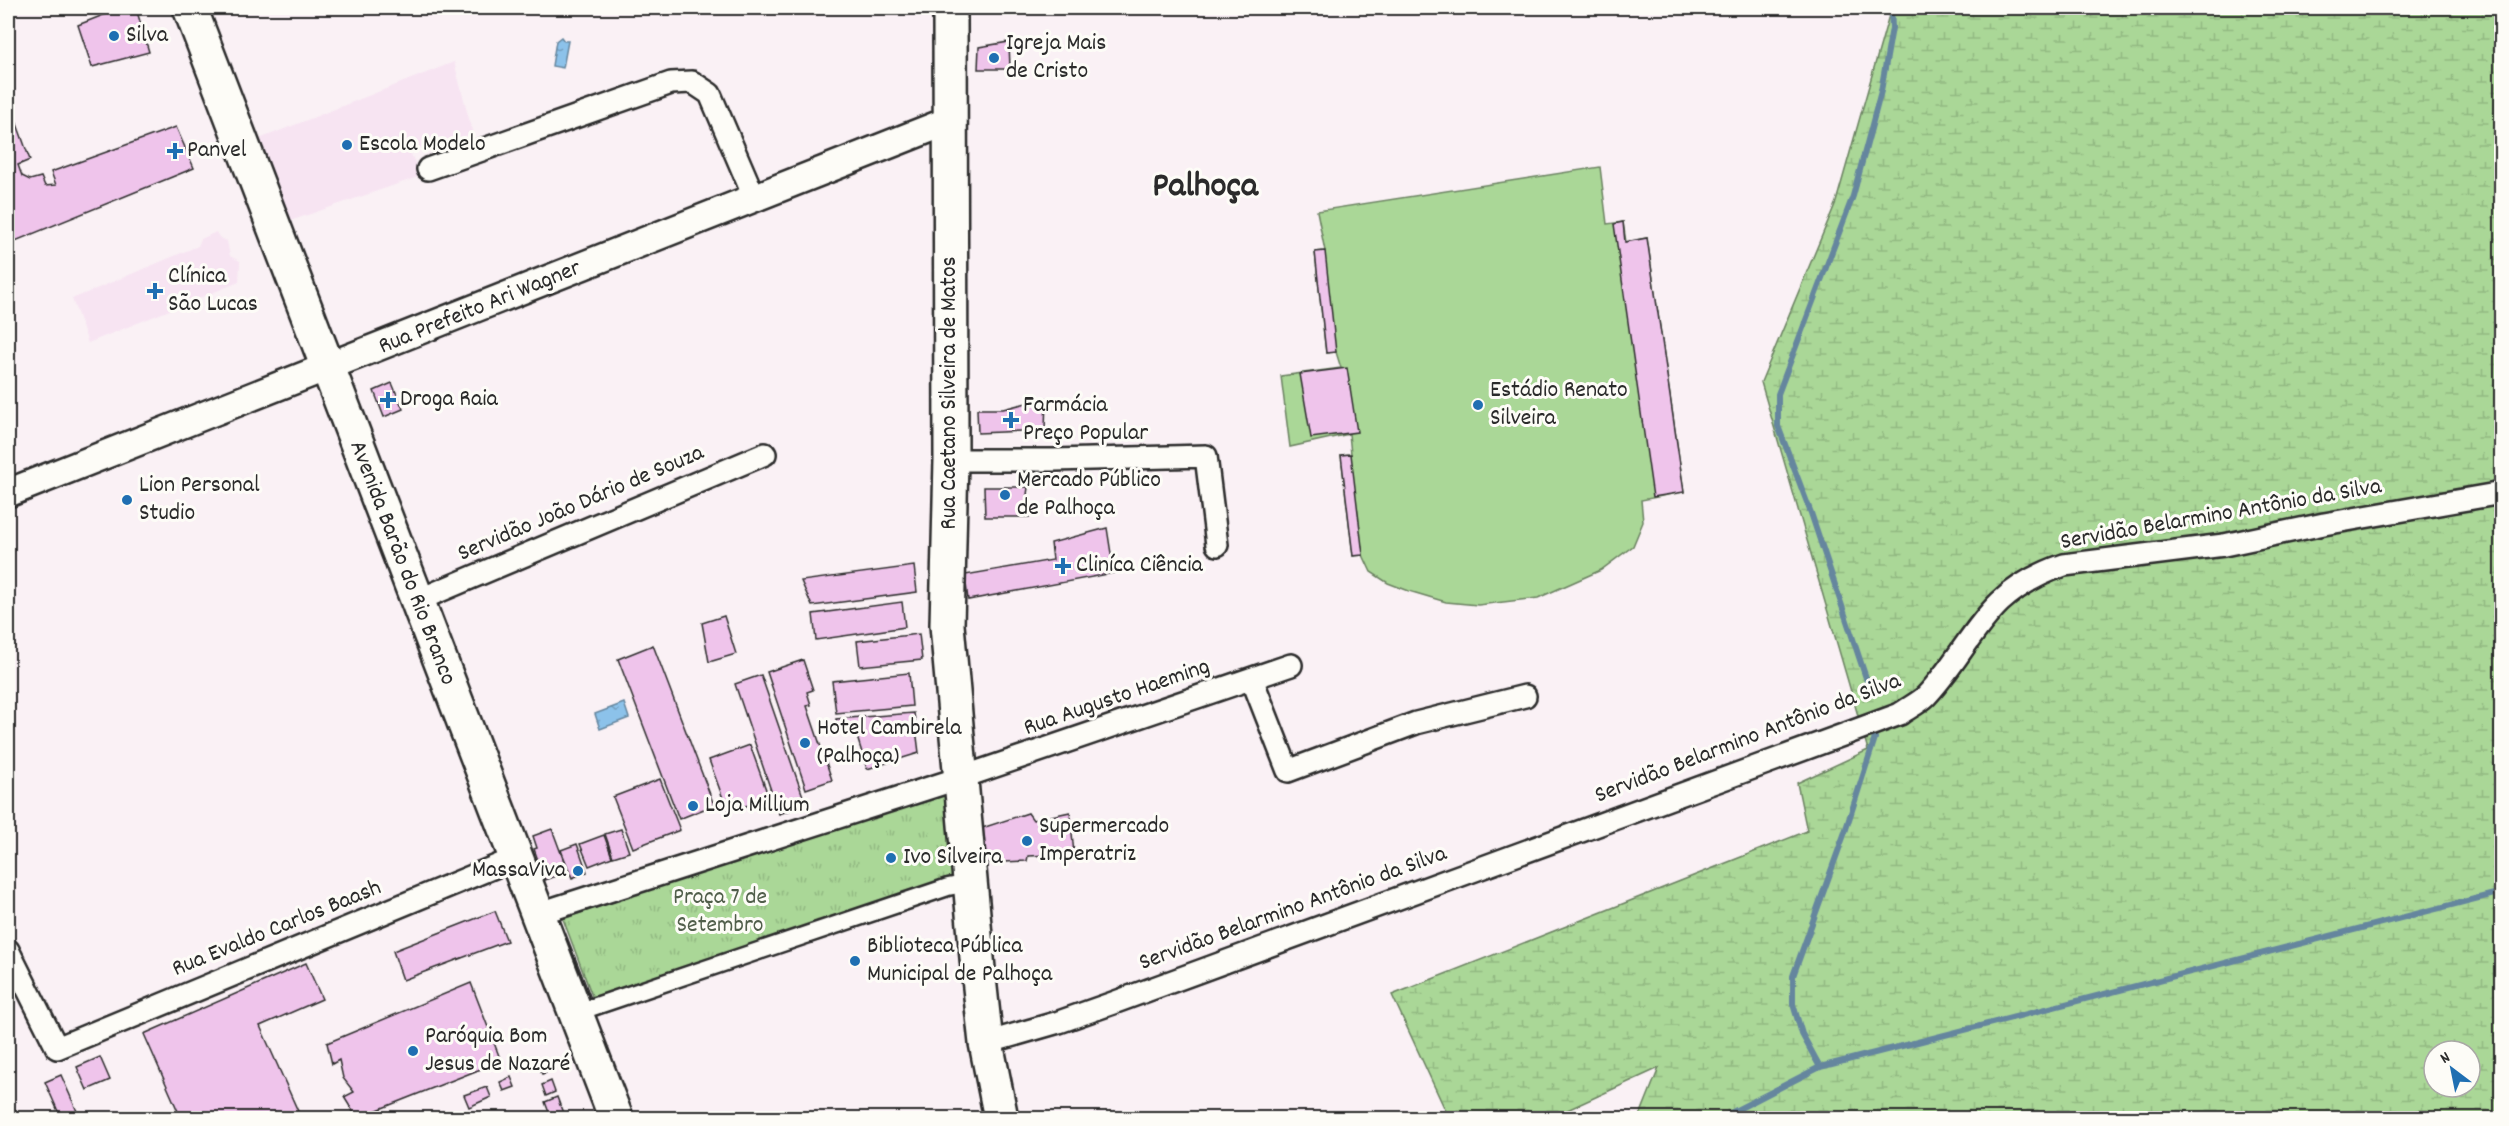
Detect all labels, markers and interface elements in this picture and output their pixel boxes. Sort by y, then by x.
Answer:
place label: Silva [126,19,169,53]
place label: Igreja Mais de Cristo [1006,27,1106,89]
marker: Silva [107,29,121,43]
marker: Igreja Mais de Cristo [987,51,1001,65]
place label: Escola Modelo [359,128,486,162]
place label: Panvel [187,134,247,168]
marker: Escola Modelo [340,138,354,152]
marker: Panvel [168,144,182,158]
district label: Palhoça [1152,162,1259,214]
street label: Rua Prefeito Ari Wagner [374,252,586,364]
street label: Rua Caetano Silveira de Matos [933,256,967,530]
place label: Clínica São Lucas [168,260,258,322]
marker: Clínica São Lucas [146,282,164,300]
place label: Estádio Renato Silveira [1490,374,1628,436]
place label: Droga Raia [400,383,499,417]
place label: Farmácia Preço Popular [1023,389,1148,451]
marker: Droga Raia [381,393,395,407]
marker: Estádio Renato Silveira [1471,398,1485,412]
marker: Farmácia Preço Popular [1004,413,1018,427]
street label: Avenida Barão do Rio Branco [340,436,464,690]
street label: Servidão João Dário de Souza [453,436,710,571]
place label: Mercado Público de Palhoça [1017,464,1161,526]
place label: Lion Personal Studio [139,469,260,531]
street label: Servidão Belarmino Antônio da Silva [2058,470,2385,560]
marker: Mercado Público de Palhoça [998,488,1012,502]
marker: Lion Personal Studio [120,493,134,507]
place label: Cliníca Ciência [1076,549,1204,583]
marker: Cliníca Ciência [1054,557,1072,575]
street label: Rua Augusto Haeming [1019,650,1215,746]
street label: Servidão Belarmino Antônio da Silva [1590,665,1907,813]
place label: Hotel Cambirela (Palhoça) [817,712,962,774]
marker: Hotel Cambirela (Palhoça) [798,736,812,750]
place label: Loja Millium [705,789,810,823]
marker: Loja Millium [686,799,700,813]
place label: Supermercado Imperatriz [1039,810,1169,872]
marker: Supermercado Imperatriz [1020,834,1034,848]
street label: Servidão Belarmino Antônio da Silva [1134,837,1452,981]
place label: Ivo Silveira [903,841,1003,875]
marker: Ivo Silveira [884,851,898,865]
place label: MassaViva [472,854,567,888]
marker: MassaViva [571,864,585,878]
street label: Rua Evaldo Carlos Baash [167,871,387,987]
park label: Praça 7 de Setembro [673,881,767,943]
place label: Biblioteca Pública Municipal de Palhoça [867,930,1053,992]
marker: Biblioteca Pública Municipal de Palhoça [848,954,862,968]
place label: Paróquia Bom Jesus de Nazaré [425,1020,570,1082]
north arrow [2422,1039,2482,1099]
marker: Paróquia Bom Jesus de Nazaré [406,1044,420,1058]
text: N [2436,1047,2455,1070]

